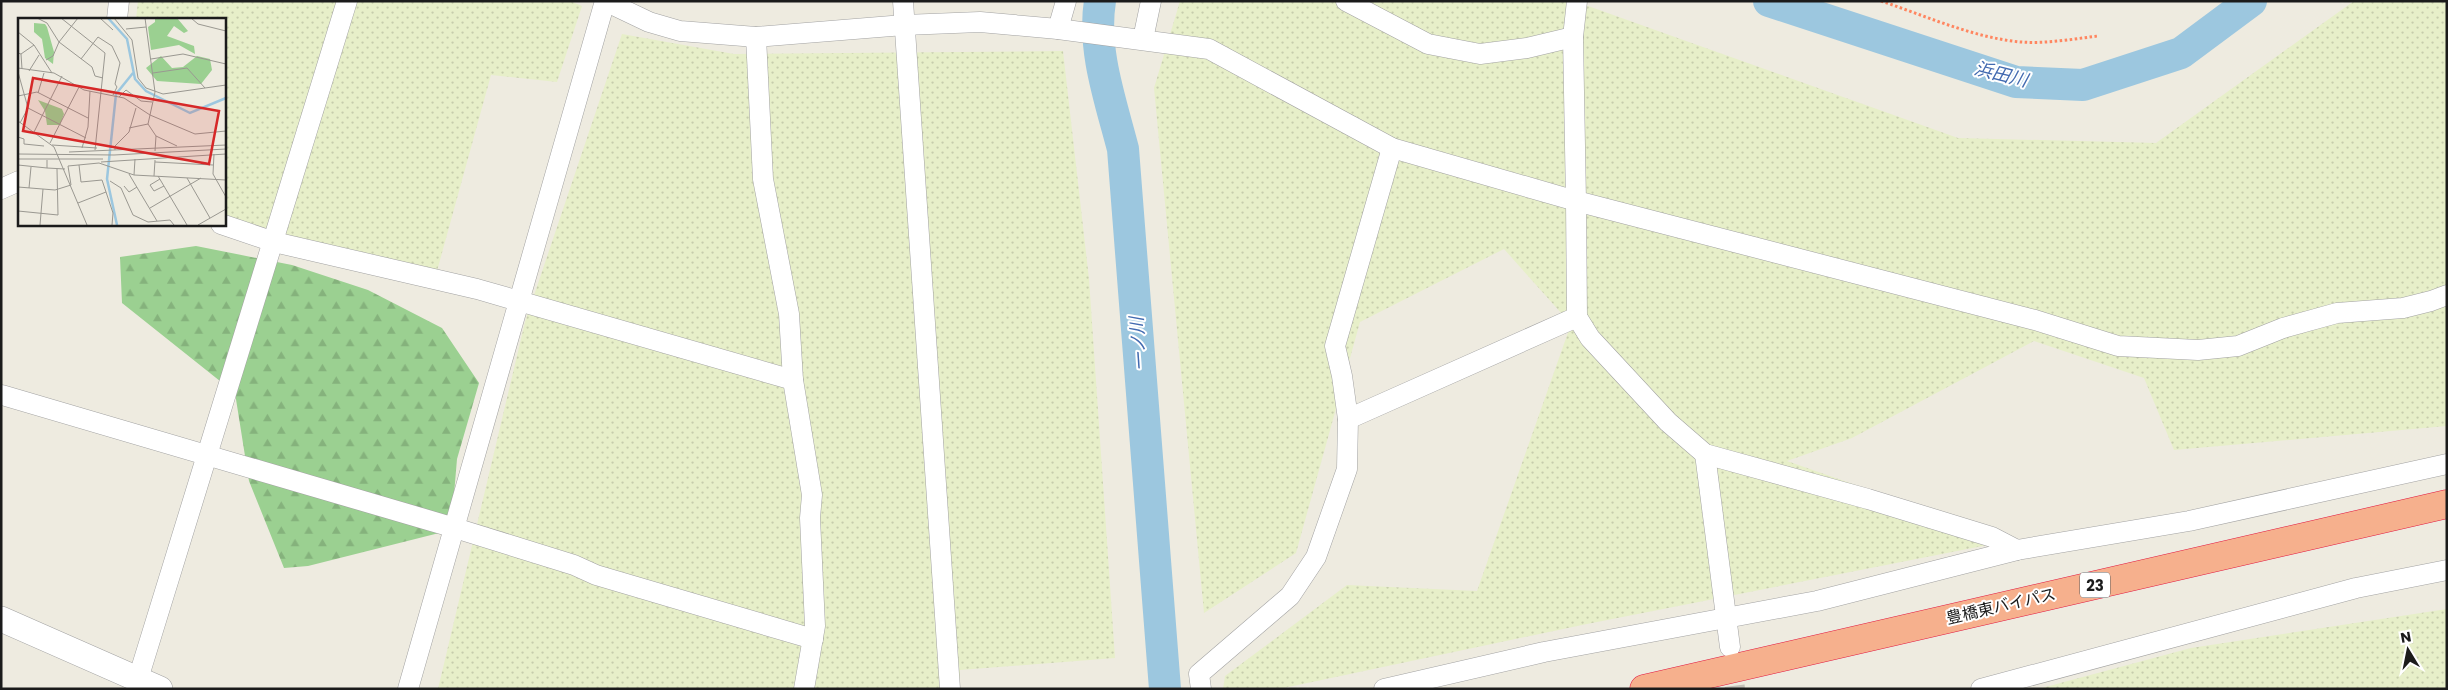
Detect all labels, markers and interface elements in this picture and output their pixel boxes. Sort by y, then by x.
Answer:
inset map [18,18,225,225]
water label: 浜田川 [1972,55,2032,93]
water label: 一ノ川 [1124,314,1152,372]
road number: 23 [2080,572,2110,598]
street label: 豊橋東バイパス [1944,582,2058,630]
north arrow [2383,625,2433,675]
text: N [2399,626,2413,648]

